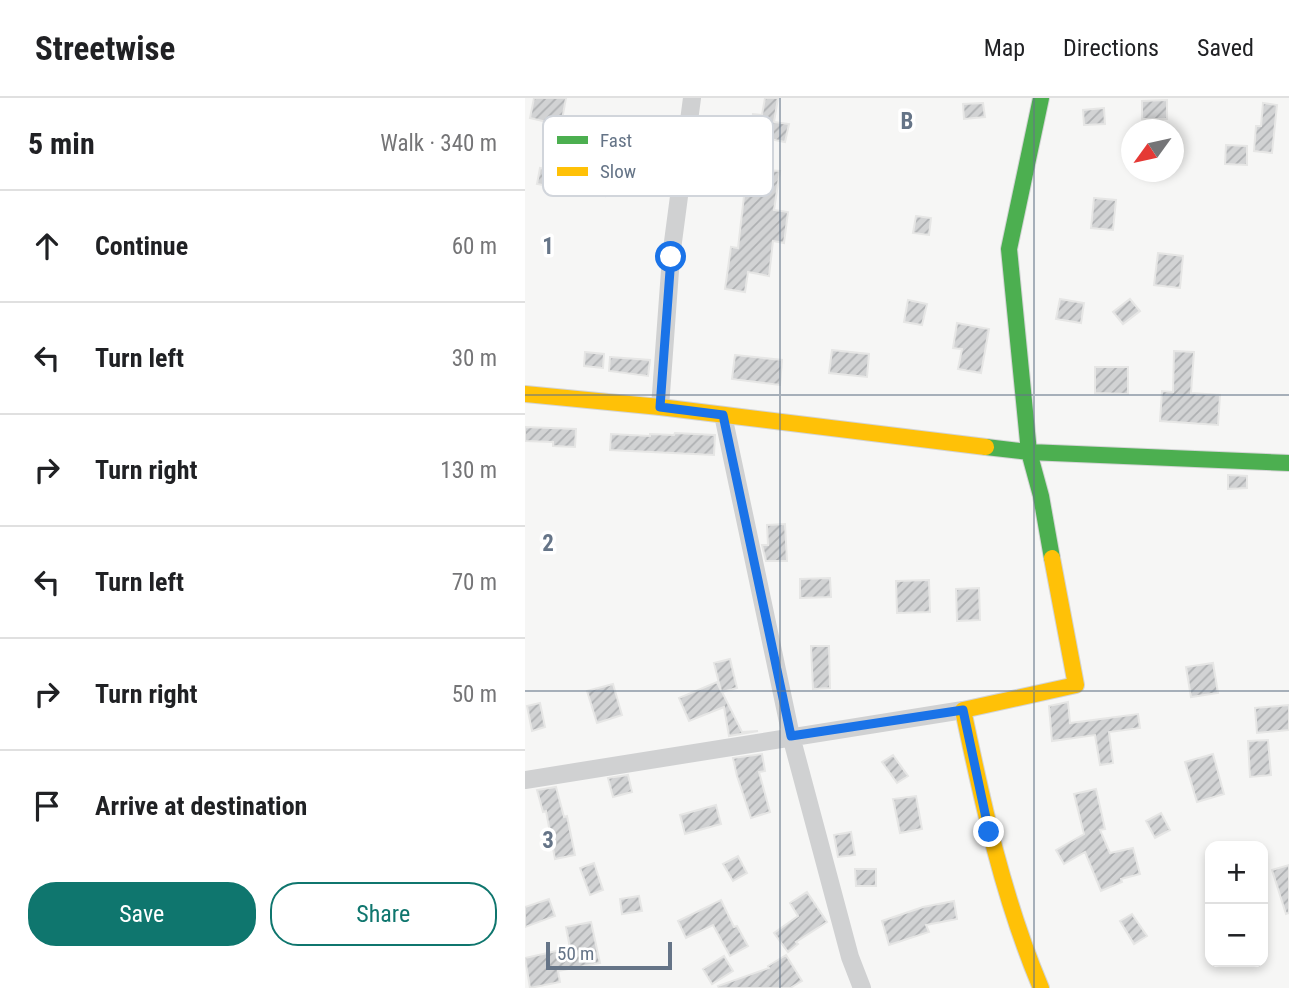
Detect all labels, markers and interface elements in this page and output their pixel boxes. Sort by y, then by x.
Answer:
text: Streetwise [35,29,175,68]
text: Map [984,34,1025,62]
text: Directions [1063,34,1159,62]
text: Saved [1197,34,1254,62]
text: B [901,108,913,135]
legend [543,116,773,196]
north arrow [1121,119,1184,182]
text: 5 min [28,126,95,161]
text: Fast [600,129,632,152]
text: Walk · 340 m [380,130,497,157]
text: Slow [600,160,636,183]
icon: ahead [28,227,66,265]
text: Continue [95,231,188,261]
text: 60 m [452,233,497,260]
text: 1 [542,233,554,260]
route start [655,241,686,272]
icon: left [28,339,66,377]
text: Turn left [95,343,184,373]
text: 30 m [452,345,497,372]
icon: right [28,451,66,489]
text: Turn right [95,455,197,485]
text: 130 m [440,457,497,484]
text: 2 [542,530,554,557]
icon: left [28,563,66,601]
text: Turn left [95,567,184,597]
text: 70 m [452,569,497,596]
icon: right [28,675,66,713]
text: Turn right [95,679,197,709]
text: 50 m [452,681,497,708]
icon: arrive [28,787,66,825]
text: Arrive at destination [95,791,307,821]
route end [973,816,1004,847]
text: 3 [542,827,554,854]
map controls [1205,841,1268,967]
button: + [1205,841,1268,904]
button: Save [28,882,256,946]
button: Share [270,882,497,946]
button: − [1205,904,1268,967]
scale bar [546,939,672,971]
text: 50 m [557,942,594,965]

